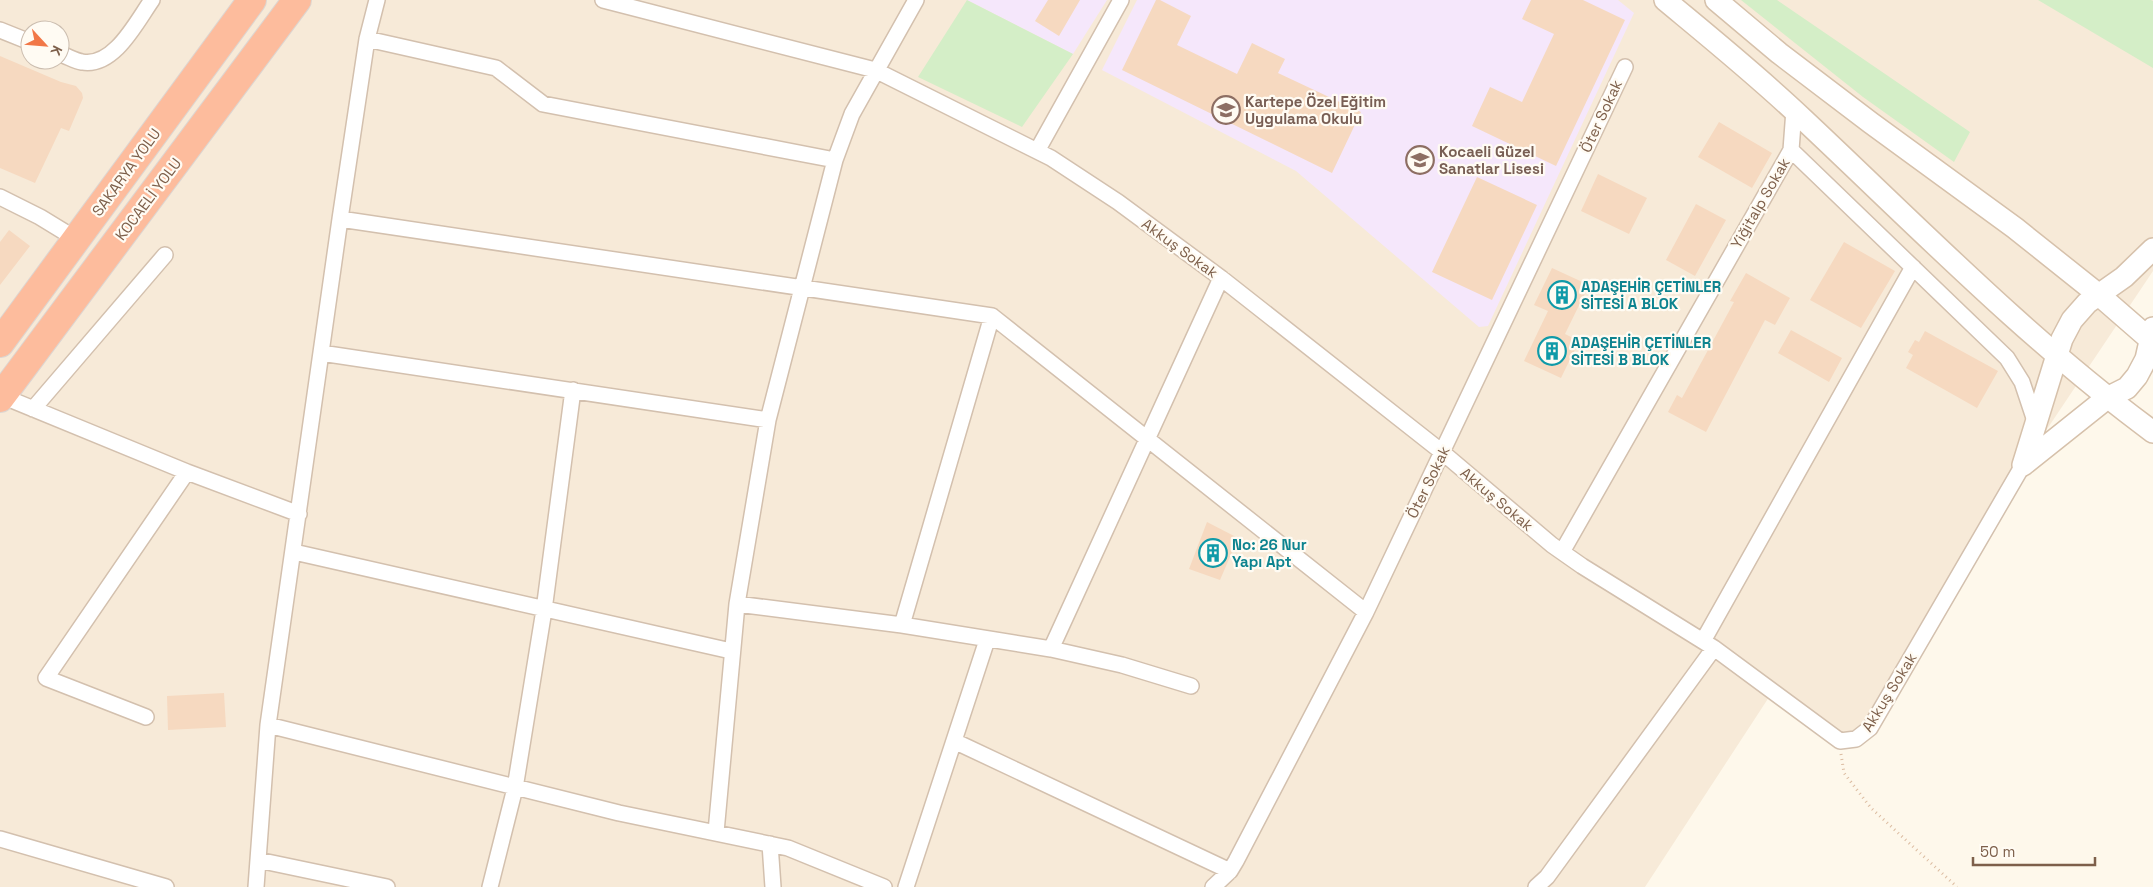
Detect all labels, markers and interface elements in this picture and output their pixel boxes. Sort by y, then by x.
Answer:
north arrow [20,20,70,70]
text: K [47,43,67,59]
street label: Öter Sokak [1576,77,1626,155]
place label: Kartepe Özel Eğitim Uygulama Okulu [1245,92,1386,128]
school or university icon: Kartepe Özel Eğitim Uygulama Okulu [1211,95,1241,125]
street label: SAKARYA YOLU [88,124,164,220]
place label: Kocaeli Güzel Sanatlar Lisesi [1439,142,1544,178]
school or university icon: Kocaeli Güzel Sanatlar Lisesi [1405,145,1435,175]
street label: KOCAELİ YOLU [111,154,185,244]
street label: Yiğitalp Sokak [1726,154,1794,252]
street label: Akkuş Sokak [1138,214,1222,282]
place label: ADAŞEHİR ÇETİNLER SİTESİ A BLOK [1581,277,1721,313]
building icon: ADAŞEHİR ÇETİNLER SİTESİ A BLOK [1547,280,1577,310]
place label: ADAŞEHİR ÇETİNLER SİTESİ B BLOK [1571,333,1711,369]
building icon: ADAŞEHİR ÇETİNLER SİTESİ B BLOK [1537,336,1567,366]
street label: Öter Sokak [1402,443,1454,521]
street label: Akkuş Sokak [1457,463,1537,535]
place label: No: 26 Nur Yapı Apt [1232,535,1307,571]
building icon: No: 26 Nur Yapı Apt [1198,538,1228,568]
street label: Akkuş Sokak [1857,649,1921,735]
scale bar [1973,834,2096,866]
text: 50 m [1980,842,2015,861]

